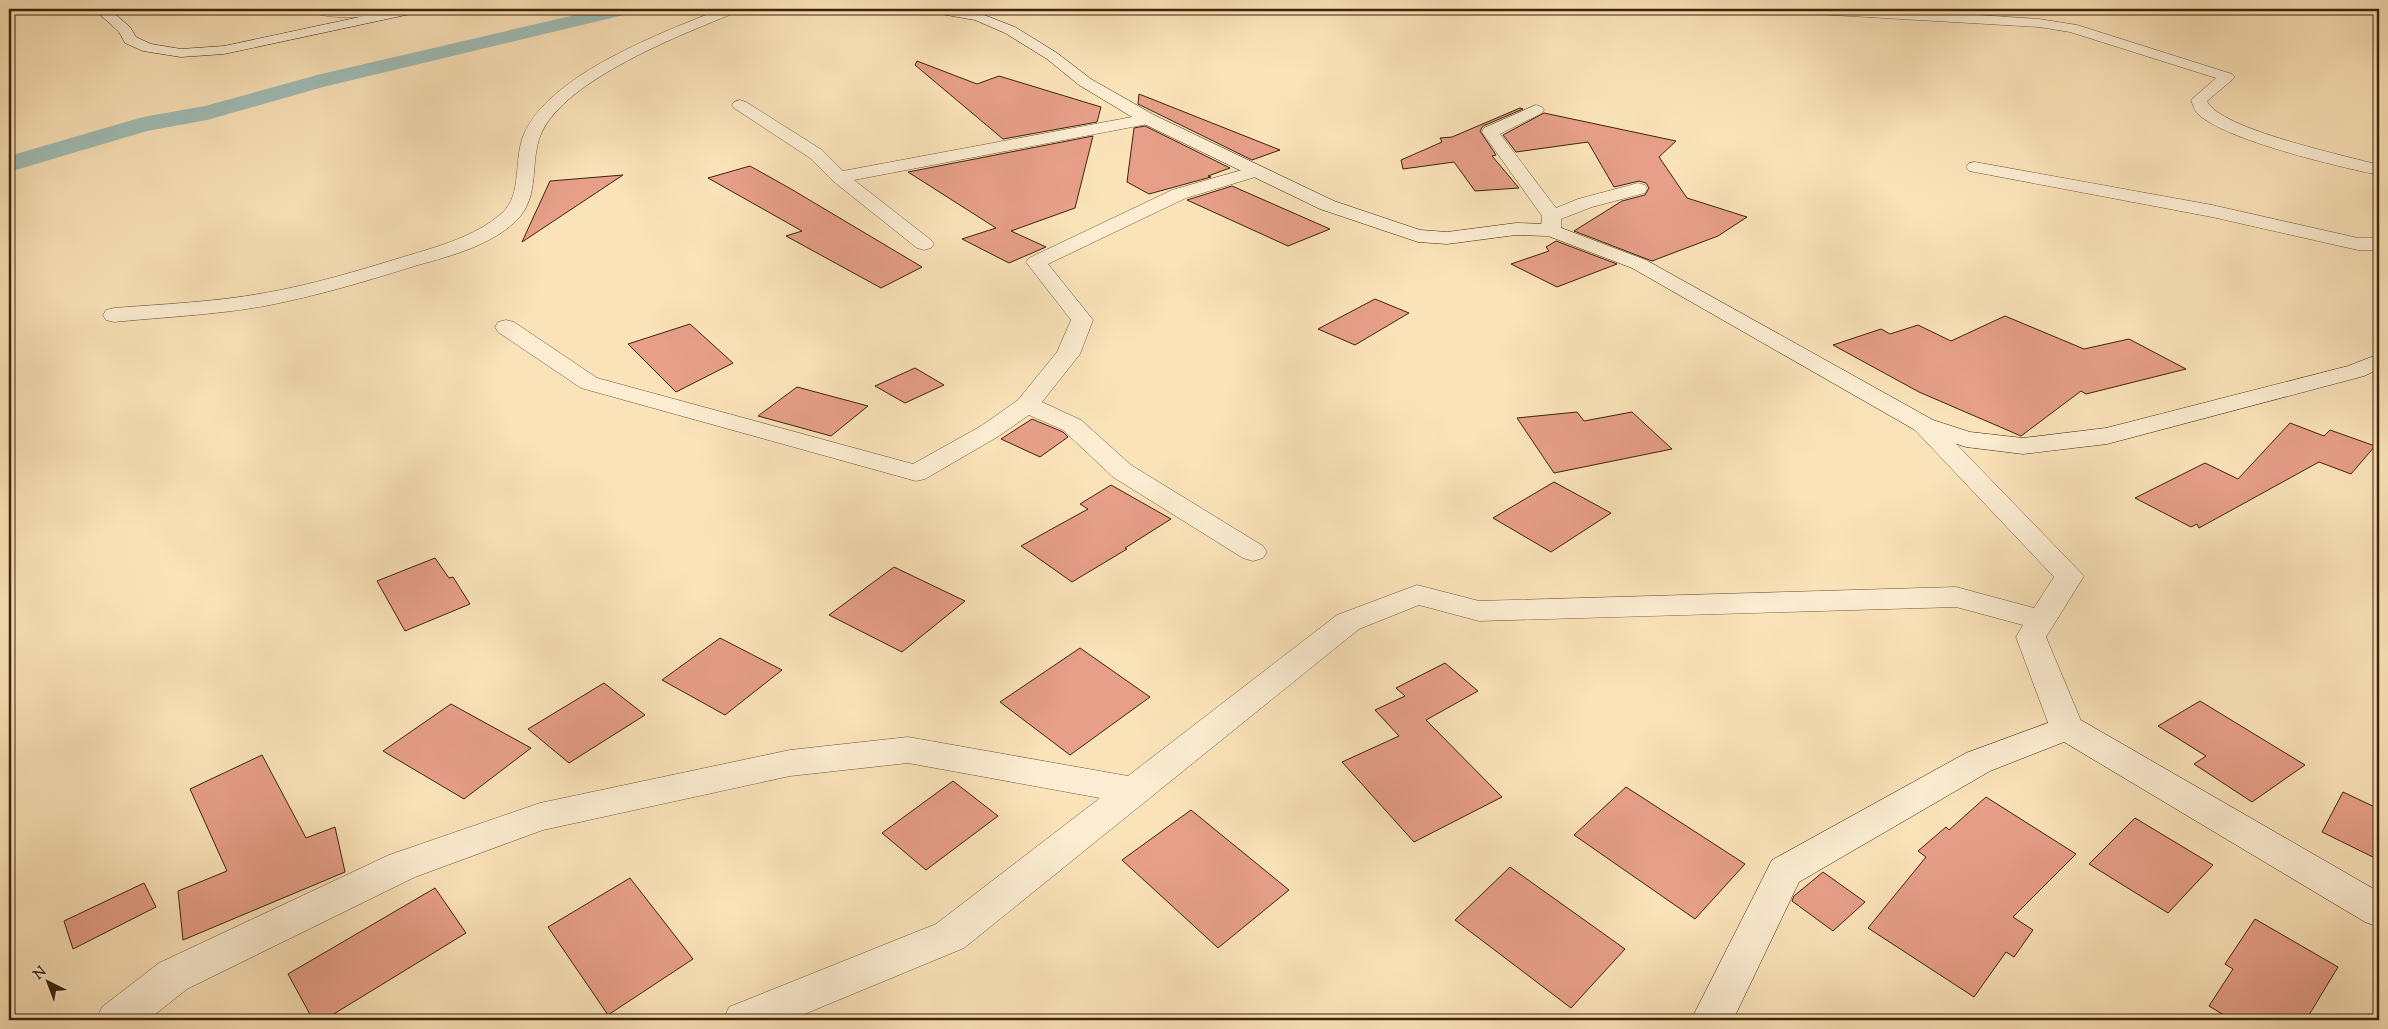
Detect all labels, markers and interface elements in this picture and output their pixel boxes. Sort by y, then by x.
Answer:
north arrow [22,956,72,1006]
text: N [30,963,51,985]

